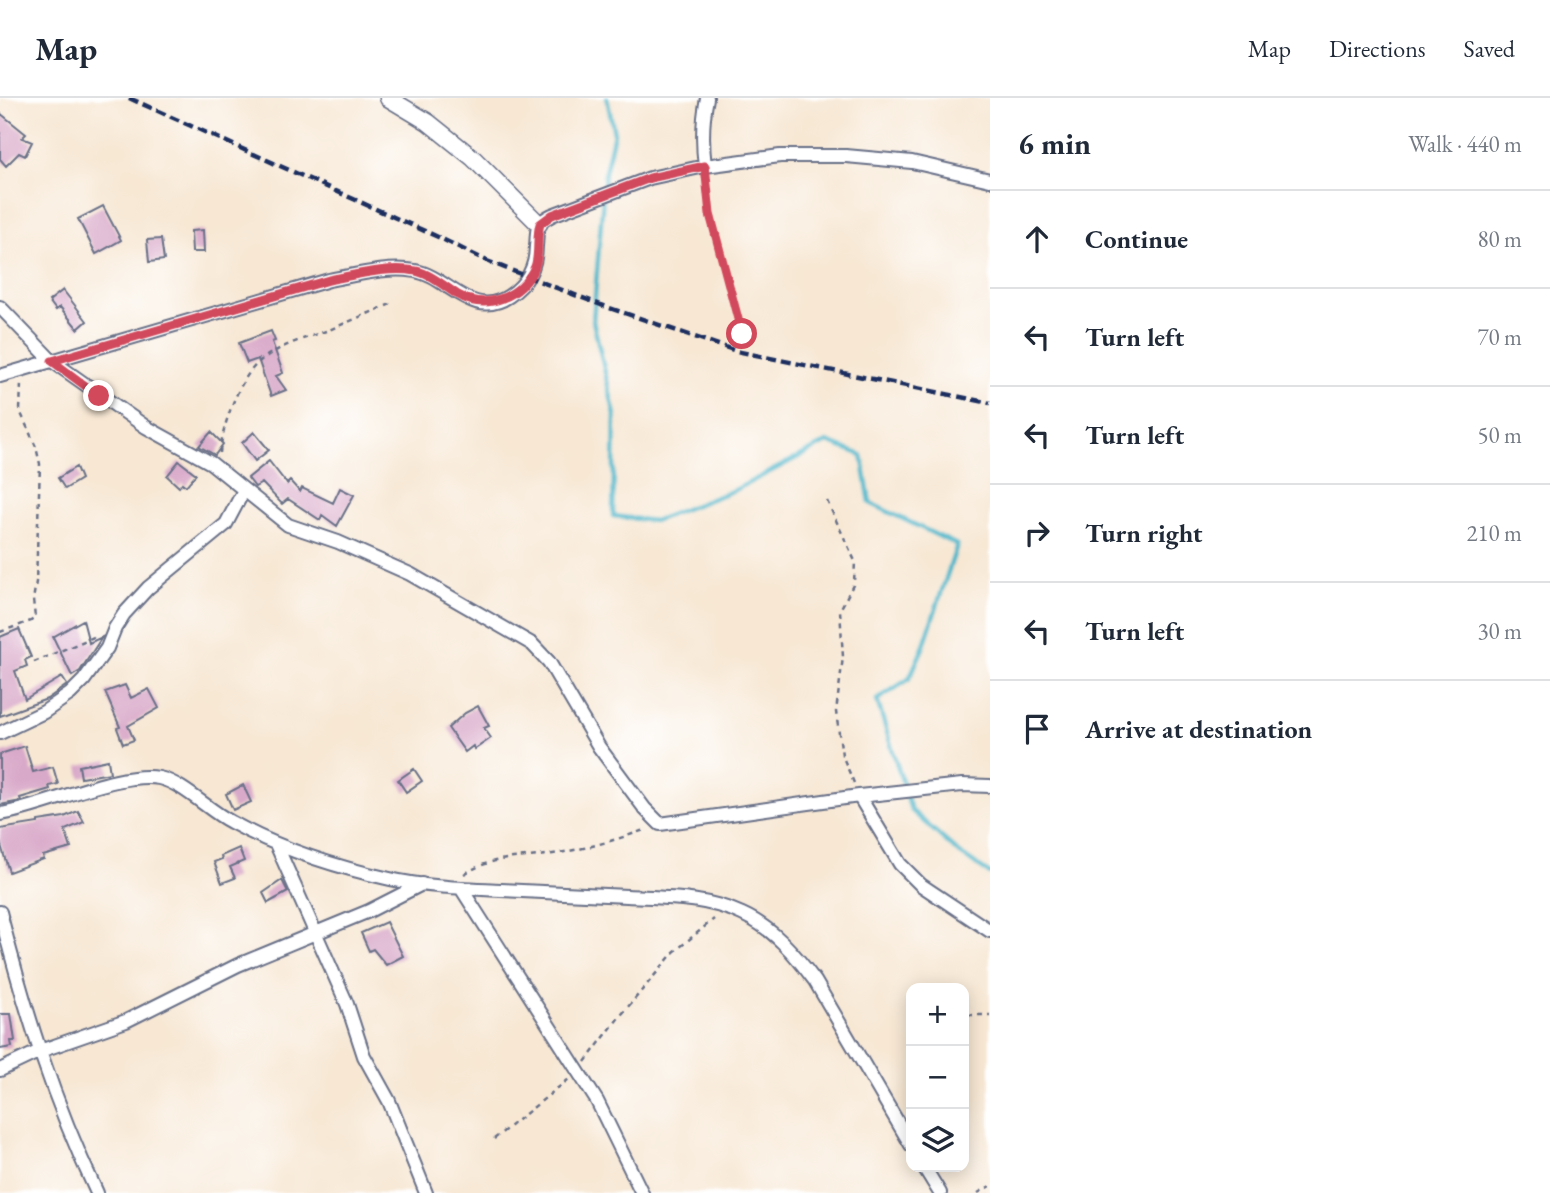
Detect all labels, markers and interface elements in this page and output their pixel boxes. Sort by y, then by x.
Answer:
text: Map [35,27,97,70]
text: Map [1248,33,1291,64]
text: Directions [1329,33,1426,64]
text: Saved [1464,33,1515,64]
text: 6 min [1018,124,1091,163]
text: Walk · 440 m [1408,129,1522,159]
icon: ahead [1018,220,1056,258]
text: Continue [1085,222,1188,256]
text: 80 m [1477,224,1522,254]
route start [726,318,757,349]
icon: left [1018,318,1056,356]
text: Turn left [1085,320,1184,354]
text: 70 m [1477,322,1522,352]
route end [83,380,114,411]
icon: left [1018,416,1056,454]
text: Turn left [1085,418,1184,452]
text: 50 m [1477,420,1522,450]
icon: right [1018,514,1056,552]
text: Turn right [1085,516,1203,550]
text: 210 m [1466,518,1522,548]
icon: left [1018,612,1056,650]
text: Turn left [1085,614,1184,648]
text: 30 m [1477,616,1522,646]
icon: arrive [1018,710,1056,748]
text: Arrive at destination [1085,712,1312,746]
map controls [906,983,969,1172]
button: + [906,983,969,1046]
button: − [906,1046,969,1109]
button: layers [906,1109,969,1172]

